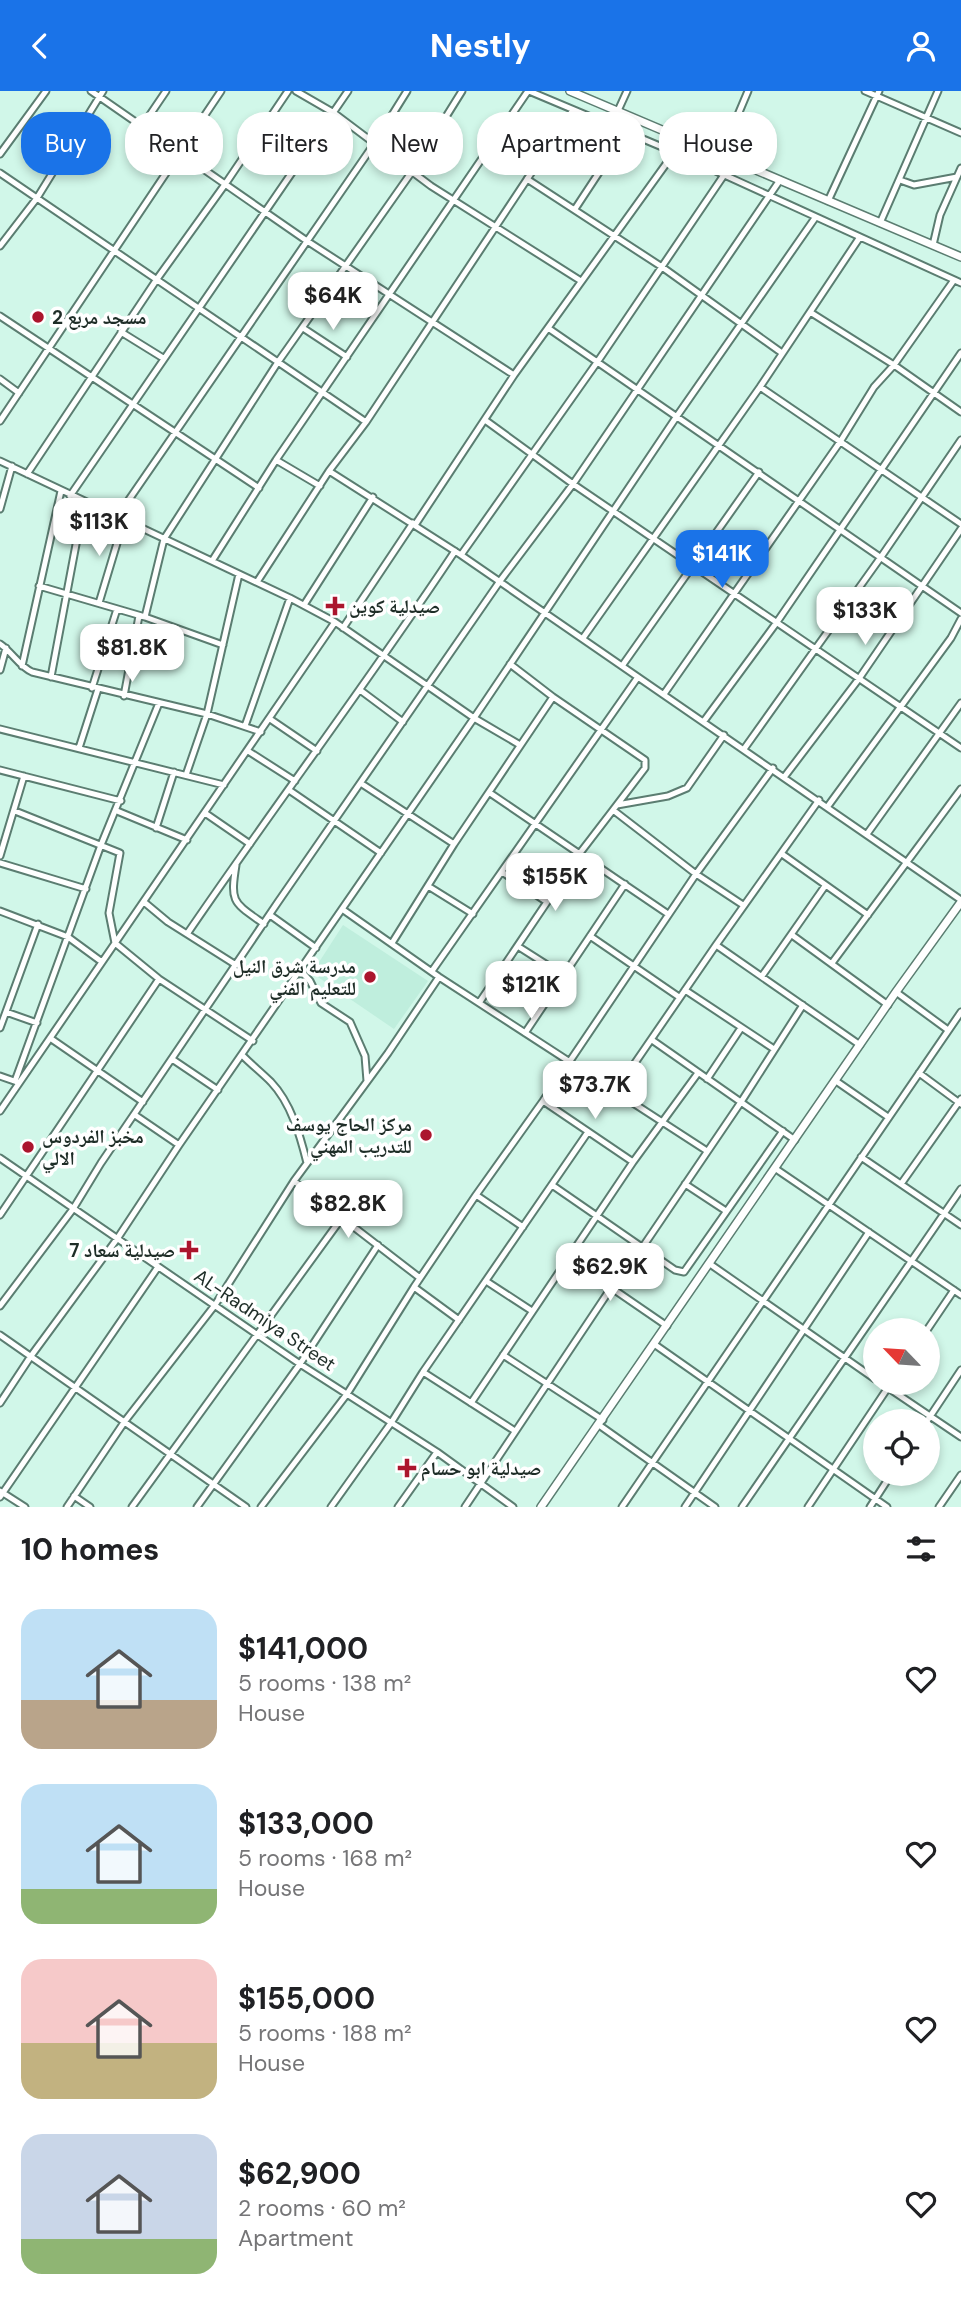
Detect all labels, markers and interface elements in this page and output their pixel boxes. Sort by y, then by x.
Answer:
text: Nestly [430,25,531,67]
icon: back [21,27,59,65]
icon: person [902,27,940,65]
chip: Buy [21,112,111,175]
chip: Rent [125,112,223,175]
chip: Filters [237,112,353,175]
chip: New [367,112,463,175]
chip: Apartment [477,112,645,175]
chip: House [659,112,777,175]
pin: $64K [292,273,374,332]
text: $64K [304,280,362,310]
place label: مسجد مربع 2 [52,305,147,330]
marker: مسجد مربع 2 [30,309,46,325]
pin: $113K [50,498,148,558]
text: $113K [69,506,129,536]
pin: $141K [673,531,771,590]
text: $141K [692,538,752,568]
pin: $133K [816,587,914,647]
place label: صيدلية كوين [349,594,440,619]
text: $133K [832,595,898,625]
marker: صيدلية كوين [327,598,343,614]
pin: $81.8K [75,625,189,684]
text: $81.8K [96,632,168,662]
pin: $155K [506,853,604,913]
text: $155K [522,861,588,891]
place label: مدرسة شرق النيل للتعليم الفني [233,954,356,1003]
pin: $121K [482,961,580,1021]
marker: مدرسة شرق النيل للتعليم الفني [362,969,378,985]
text: $121K [502,969,560,999]
pin: $73.7K [538,1061,652,1121]
text: $73.7K [559,1069,631,1099]
place label: مركز الحاج يوسف للتدريب المهني [286,1112,412,1161]
place label: مخبز الفردوس الالي [42,1124,144,1173]
marker: مركز الحاج يوسف للتدريب المهني [418,1127,434,1143]
marker: مخبز الفردوس الالي [20,1139,36,1155]
pin: $82.8K [291,1181,405,1240]
text: $82.8K [310,1188,386,1218]
place label: صيدلية سعاد 7 [69,1238,175,1263]
marker: صيدلية سعاد 7 [181,1242,197,1258]
pin: $62.9K [553,1243,667,1303]
text: $62.9K [572,1251,648,1281]
street label: AL-Radmiya Street [189,1263,341,1377]
north arrow [863,1318,940,1395]
map controls [863,1318,940,1486]
button: locate [863,1409,940,1486]
place label: صيدلية ابو حسام [421,1456,541,1482]
marker: صيدلية ابو حسام [399,1460,415,1476]
text: 10 homes [21,1530,159,1569]
icon: filters [902,1530,940,1568]
text: $141,000 [238,1629,368,1668]
icon: home [77,1637,161,1721]
icon: heart [902,1660,940,1698]
text: 5 rooms · 138 m² [238,1668,411,1698]
text: House [238,1698,305,1728]
text: $133,000 [238,1804,374,1843]
icon: home [77,1812,161,1896]
icon: heart [902,1835,940,1873]
text: 5 rooms · 168 m² [238,1843,412,1873]
text: House [238,1873,305,1903]
text: $155,000 [238,1979,375,2018]
icon: home [77,1987,161,2071]
icon: heart [902,2010,940,2048]
text: 5 rooms · 188 m² [238,2018,412,2048]
text: House [238,2048,305,2078]
text: $62,900 [238,2154,361,2193]
icon: home [77,2162,161,2246]
icon: heart [902,2185,940,2223]
text: 2 rooms · 60 m² [238,2193,406,2223]
text: Apartment [238,2223,353,2253]

